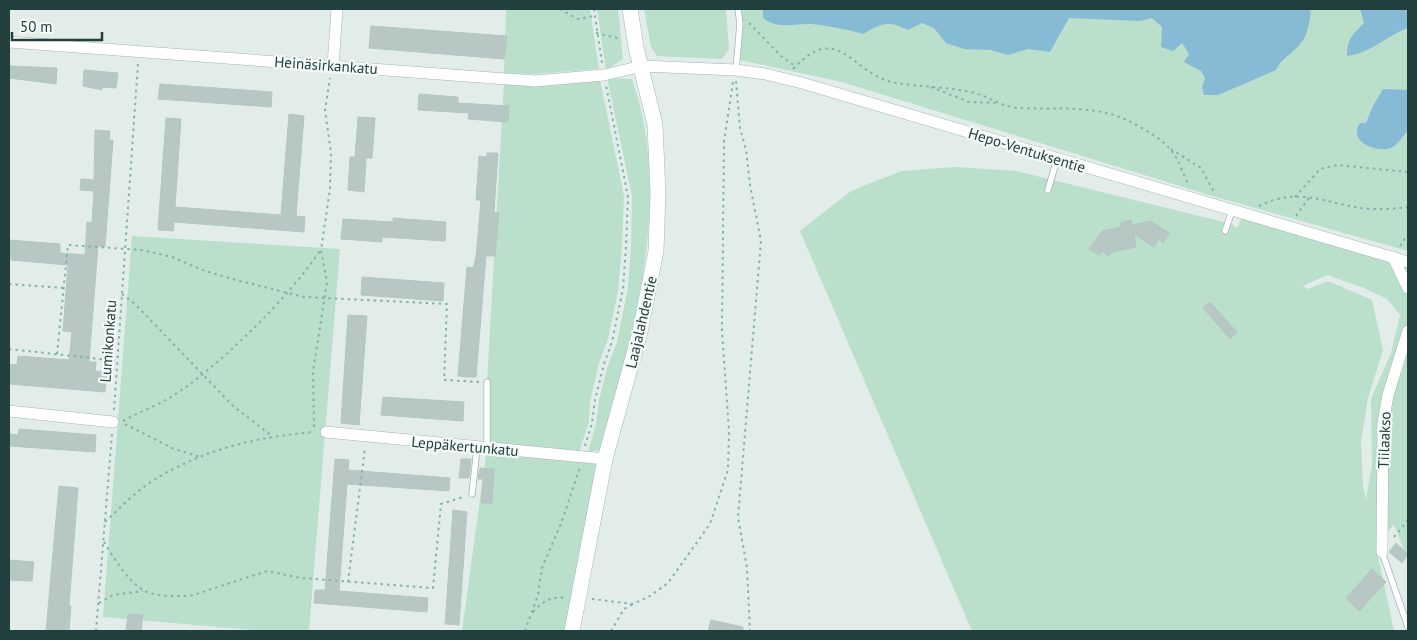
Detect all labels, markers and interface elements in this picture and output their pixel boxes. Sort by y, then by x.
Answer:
scale bar [12,10,102,42]
text: 50 m [20,17,53,36]
street label: Heinäsirkankatu [274,52,378,78]
street label: Hepo-Ventuksentie [966,123,1088,177]
street label: Laajalahdentie [621,274,661,370]
street label: Lumikonkatu [96,299,120,383]
street label: Tiilaakso [1374,411,1394,469]
street label: Leppäkertunkatu [411,432,519,460]

